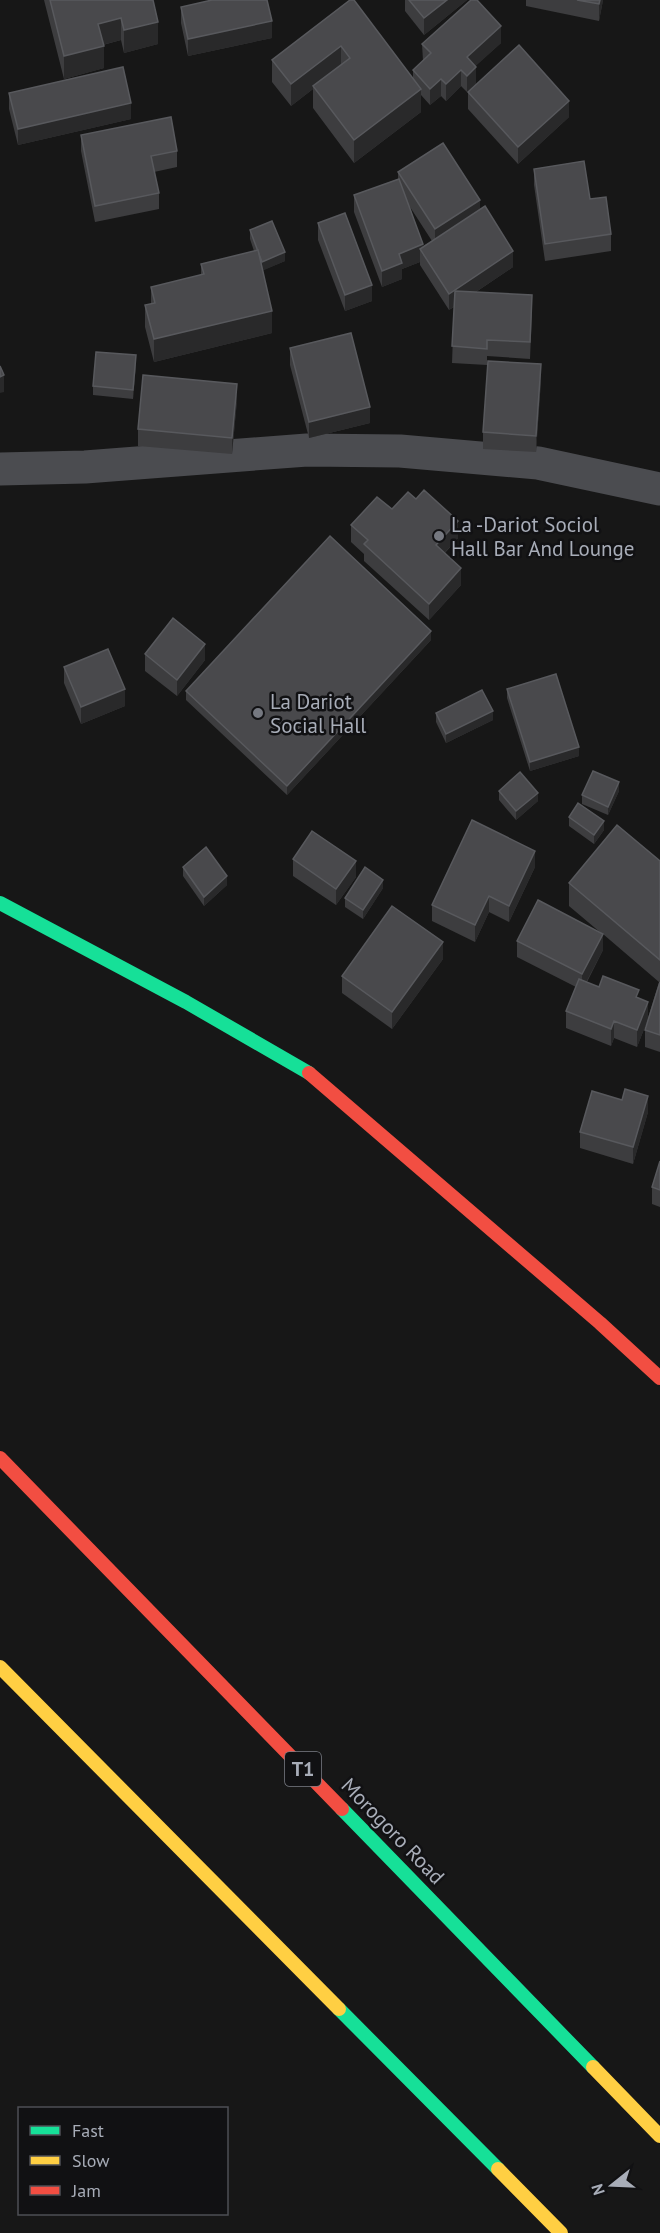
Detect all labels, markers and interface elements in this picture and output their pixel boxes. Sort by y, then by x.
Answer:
place label: La -Dariot Sociol Hall Bar And Lounge [451,511,634,562]
marker: La -Dariot Sociol Hall Bar And Lounge [432,529,446,543]
place label: La Dariot Social Hall [270,688,366,739]
marker: La Dariot Social Hall [251,706,265,720]
road number: T1 [285,1752,321,1786]
street label: Morogoro Road [336,1772,450,1890]
legend [18,2107,228,2215]
text: Fast [72,2119,104,2142]
text: Slow [72,2149,110,2172]
north arrow [582,2155,642,2215]
text: Jam [71,2179,101,2202]
text: N [587,2182,609,2198]

